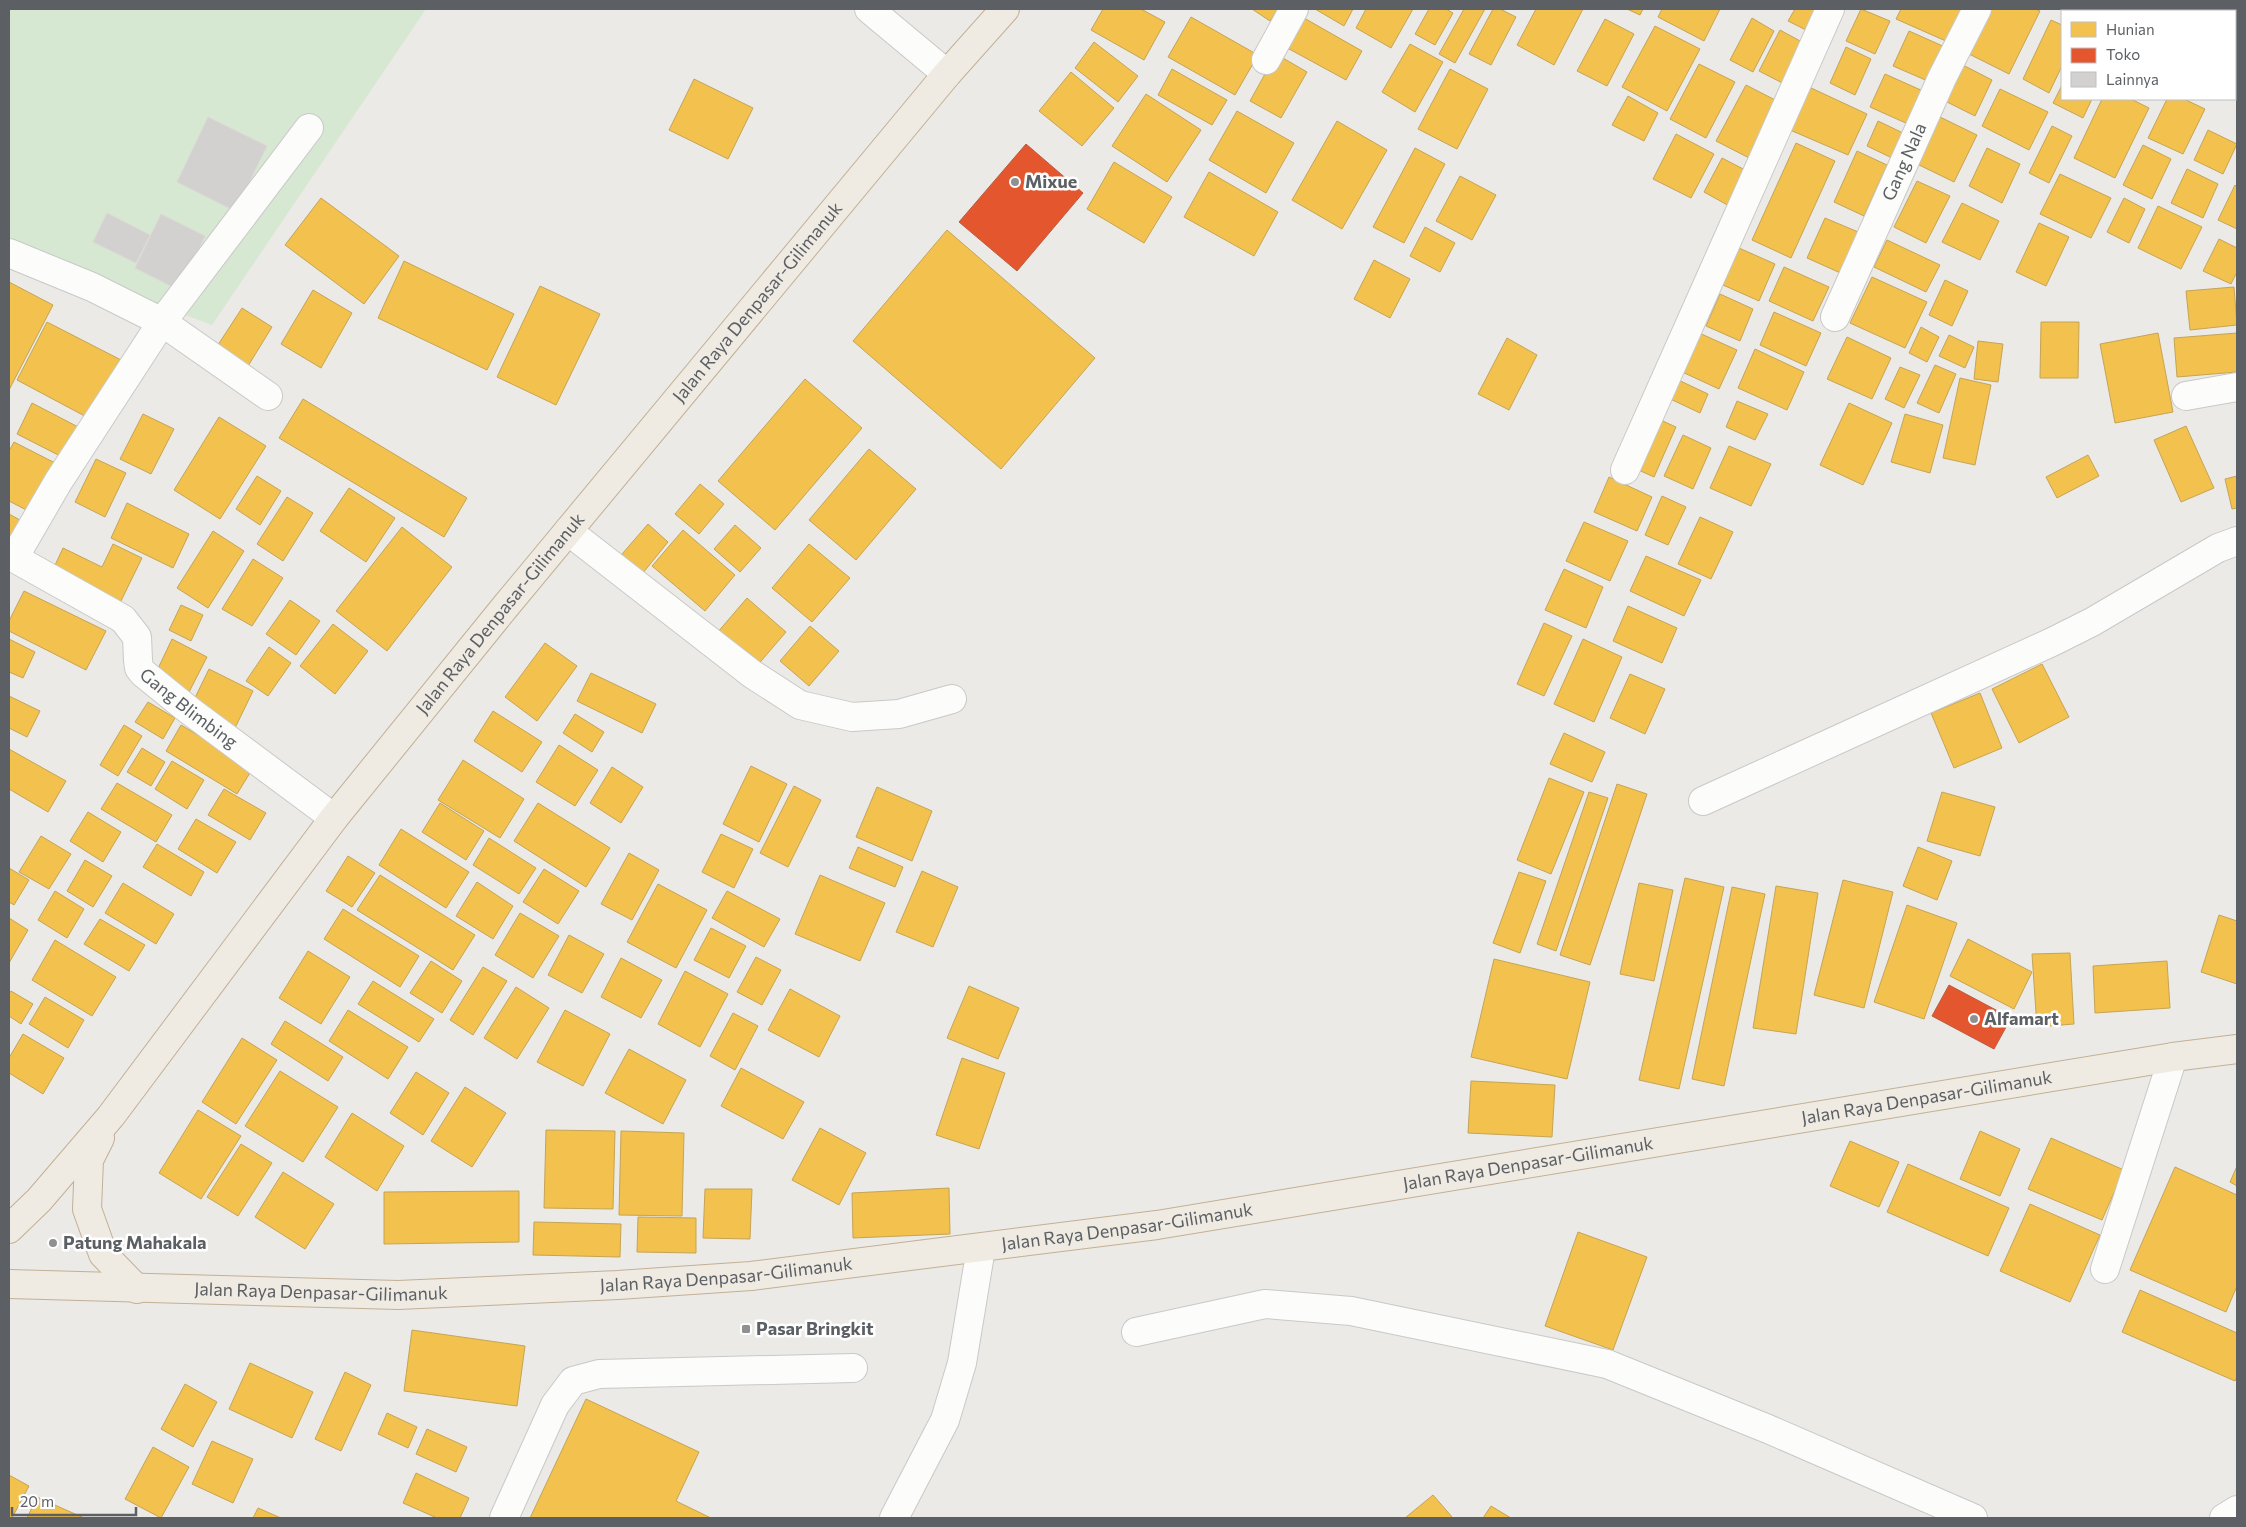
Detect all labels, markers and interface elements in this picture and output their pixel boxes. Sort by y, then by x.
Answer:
legend [2061,10,2236,100]
text: Hunian [2106,20,2155,38]
text: Toko [2106,45,2140,63]
text: Lainnya [2106,70,2159,88]
street label: Gang Nala [1877,119,1931,204]
place label: Mixue [1025,170,1077,192]
marker: Mixue [1009,176,1021,188]
street label: Jalan Raya Denpasar-Gilimanuk [667,197,846,406]
street label: Jalan Raya Denpasar-Gilimanuk [411,508,589,718]
street label: Gang Blimbing [136,663,243,753]
place label: Alfamart [1984,1007,2059,1029]
marker: Alfamart [1968,1013,1980,1025]
street label: Jalan Raya Denpasar-Gilimanuk [1800,1065,2054,1128]
street label: Jalan Raya Denpasar-Gilimanuk [1401,1131,1655,1194]
street label: Jalan Raya Denpasar-Gilimanuk [1000,1197,1255,1254]
place label: Patung Mahakala [63,1231,207,1253]
marker: Patung Mahakala [47,1237,59,1249]
street label: Jalan Raya Denpasar-Gilimanuk [599,1251,854,1296]
street label: Jalan Raya Denpasar-Gilimanuk [194,1277,448,1305]
place label: Pasar Bringkit [756,1317,874,1339]
marker: Pasar Bringkit [740,1323,752,1335]
scale bar [12,1484,136,1516]
text: 20 m [20,1492,54,1510]

